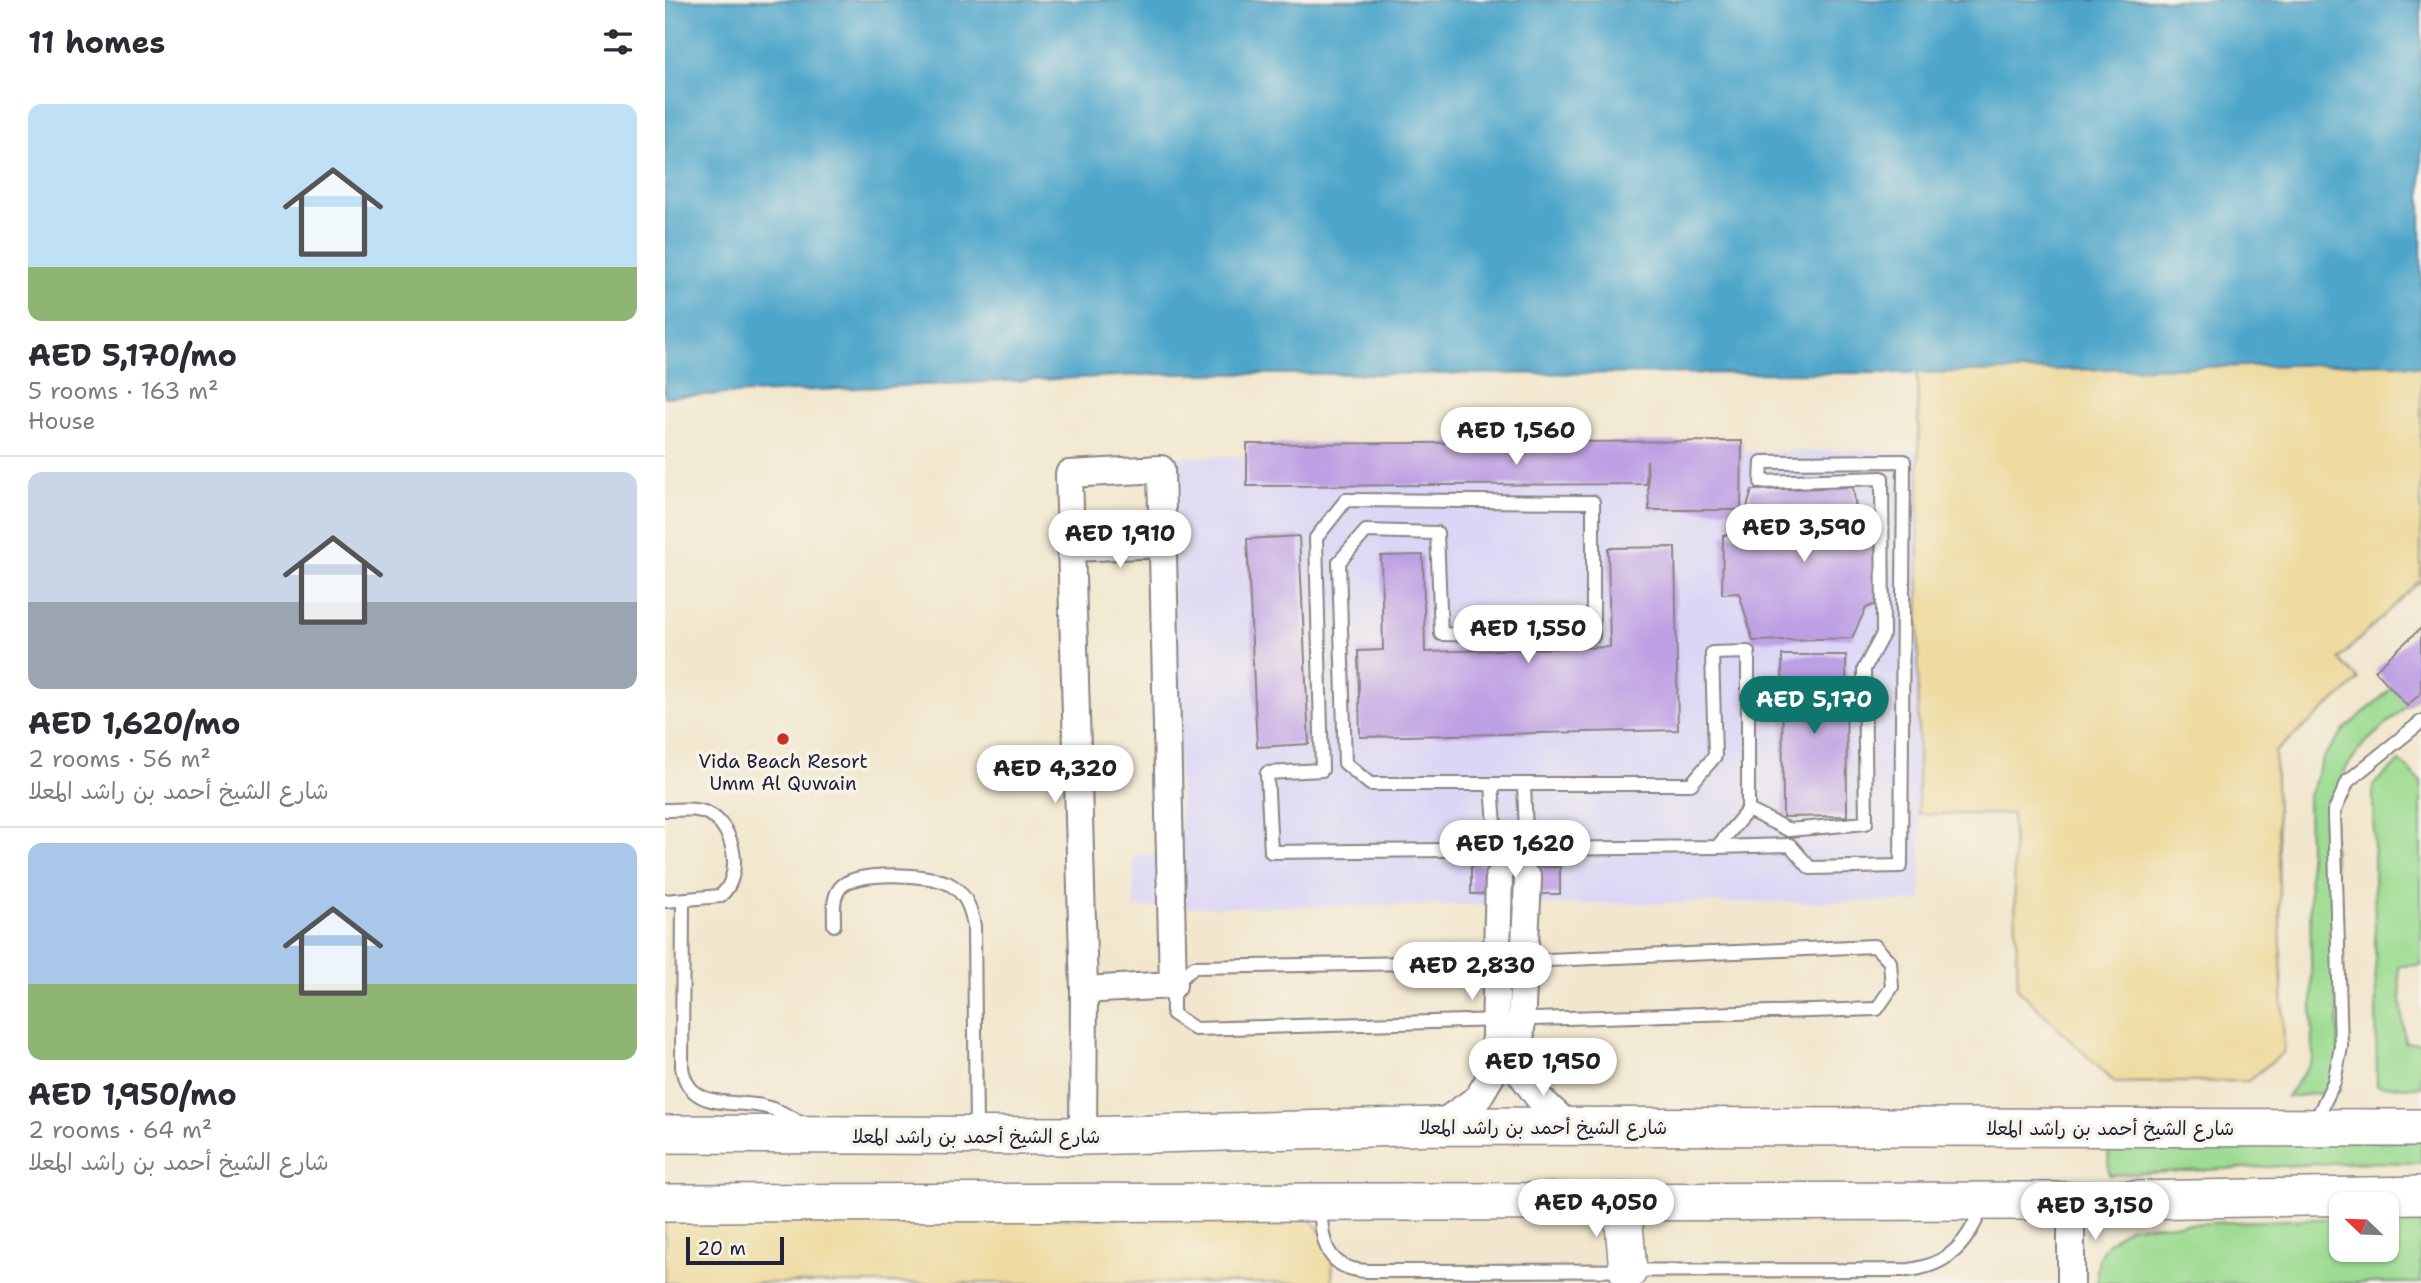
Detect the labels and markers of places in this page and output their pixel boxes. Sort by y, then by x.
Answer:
pin: AED 1,560 [1436,407,1596,467]
pin: AED 3,590 [1724,504,1884,564]
pin: AED 1,910 [1040,510,1200,570]
pin: AED 1,550 [1448,606,1608,665]
pin: AED 5,170 [1734,676,1894,736]
marker: Vida Beach Resort Umm Al Quwain [775,731,791,747]
pin: AED 4,320 [975,746,1135,805]
place label: Vida Beach Resort Umm Al Quwain [698,749,868,796]
pin: AED 1,620 [1435,820,1595,880]
pin: AED 2,830 [1392,942,1552,1002]
pin: AED 1,950 [1463,1038,1623,1098]
pin: AED 4,050 [1516,1180,1676,1239]
pin: AED 3,150 [2015,1182,2175,1242]

